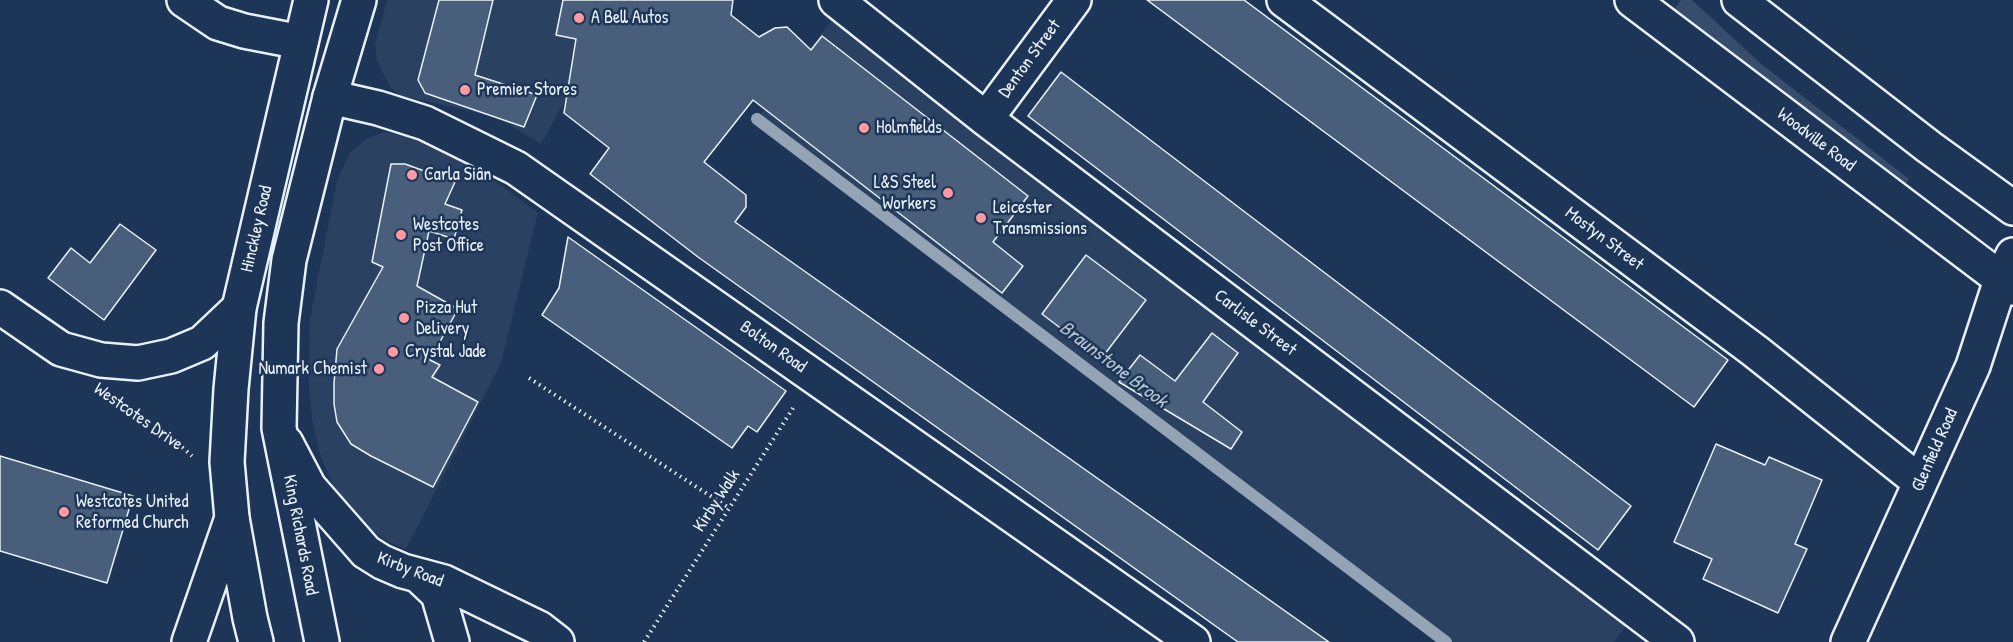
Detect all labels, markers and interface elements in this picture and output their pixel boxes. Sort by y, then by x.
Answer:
place label: A Bell Autos [591,7,668,29]
marker: A Bell Autos [572,11,586,25]
street label: Denton Street [994,16,1066,102]
place label: Premier Stores [477,79,577,101]
marker: Premier Stores [458,83,472,97]
street label: Woodville Road [1773,104,1859,176]
place label: Holmfields [876,117,942,139]
marker: Holmfields [857,121,871,135]
place label: Carla Siân [424,164,491,186]
marker: Carla Siân [405,168,419,182]
place label: L&S Steel Workers [874,172,936,214]
street label: Hinckley Road [237,184,277,274]
marker: L&S Steel Workers [941,186,955,200]
place label: Leicester Transmissions [993,197,1087,240]
street label: Mostyn Street [1560,202,1648,276]
marker: Leicester Transmissions [974,211,988,225]
place label: Westcotes Post Office [413,214,484,256]
marker: Westcotes Post Office [394,228,408,242]
street label: Carlisle Street [1210,285,1300,361]
place label: Pizza Hut Delivery [416,297,477,340]
marker: Pizza Hut Delivery [397,311,411,325]
street label: Bolton Road [736,316,810,378]
water label: Braunstone Brook [1054,317,1172,413]
place label: Crystal Jade [405,341,486,363]
marker: Crystal Jade [386,345,400,359]
place label: Numark Chemist [258,358,367,380]
marker: Numark Chemist [372,362,386,376]
street label: Westcotes Drive [89,378,187,456]
street label: Glenfield Road [1907,405,1963,495]
street label: Kirby Walk [689,466,745,536]
street label: King Richards Road [278,473,322,597]
place label: Westcotes United Reformed Church [76,491,189,534]
marker: Westcotes United Reformed Church [57,505,71,519]
street label: Kirby Road [374,548,446,592]

